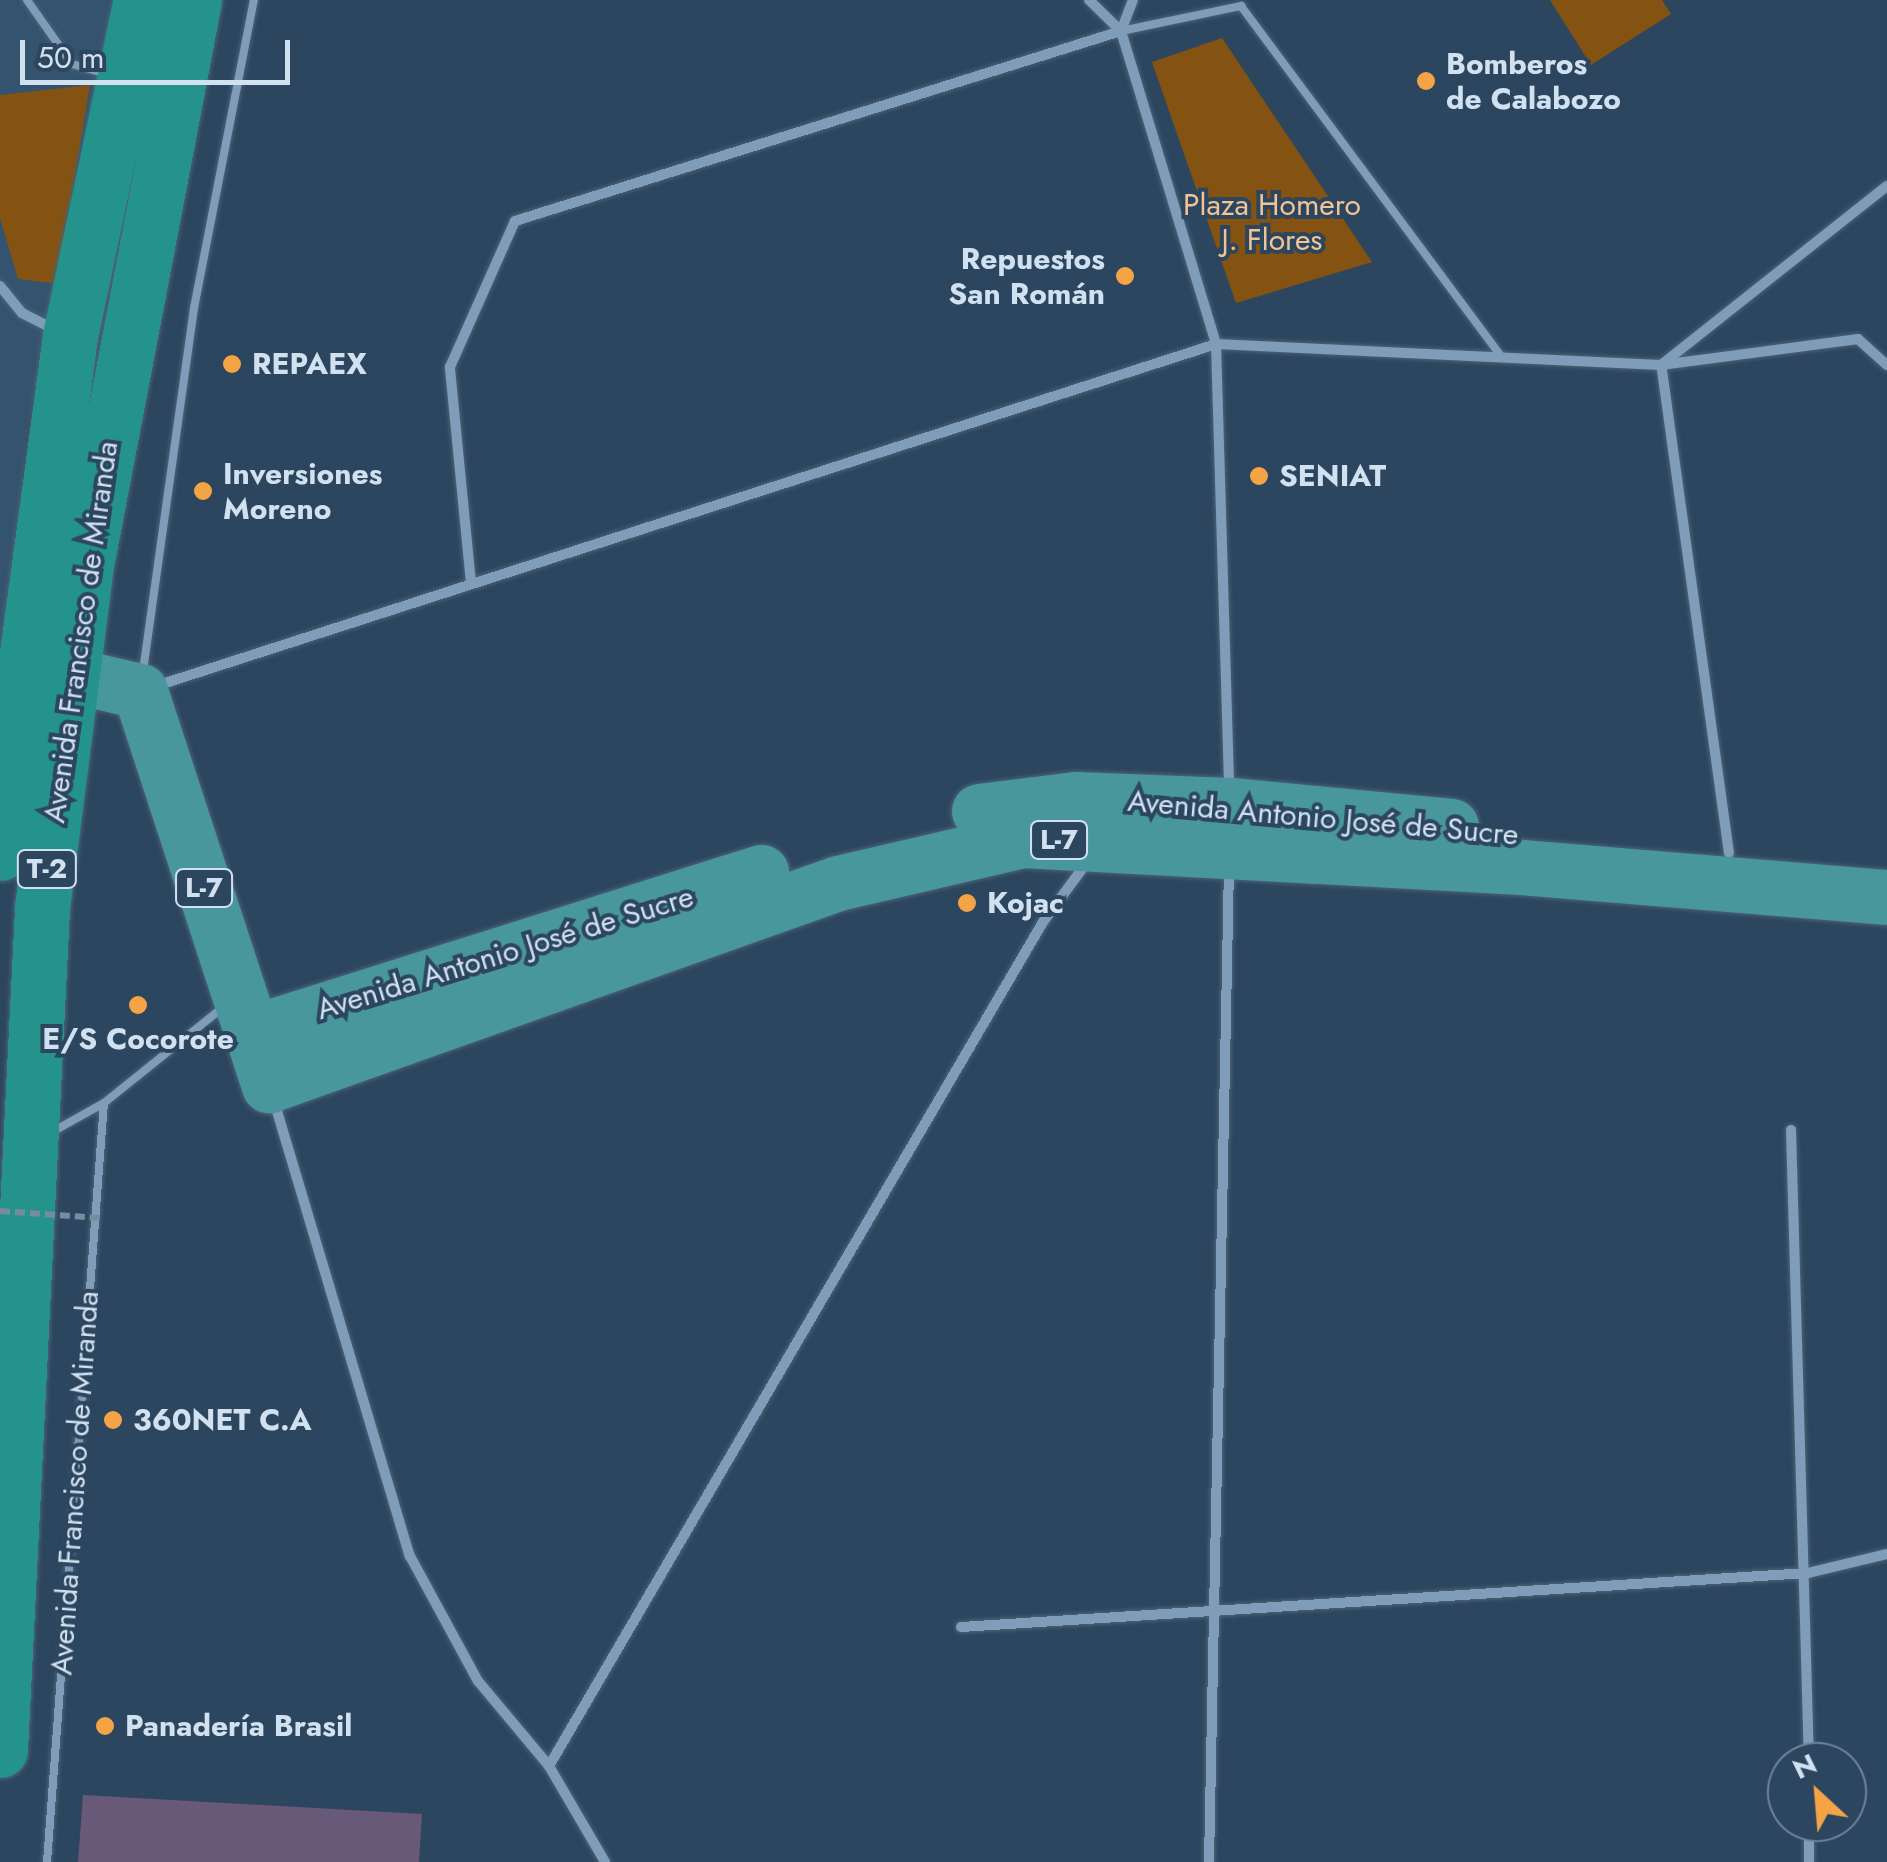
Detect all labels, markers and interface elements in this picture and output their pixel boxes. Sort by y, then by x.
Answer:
scale bar [25,20,295,82]
text: 50 m [37,36,104,79]
place label: Bomberos de Calabozo [1446,46,1621,116]
marker: Bomberos de Calabozo [1415,70,1437,92]
park label: Plaza Homero J. Flores [1183,187,1361,258]
place label: Repuestos San Román [949,241,1105,312]
marker: Repuestos San Román [1114,265,1136,287]
place label: REPAEX [252,346,367,382]
marker: REPAEX [221,353,243,375]
street label: Avenida Francisco de Miranda [36,439,126,825]
place label: Inversiones Moreno [223,456,382,526]
place label: SENIAT [1279,458,1386,494]
marker: SENIAT [1248,465,1270,487]
marker: Inversiones Moreno [192,480,214,502]
street label: Avenida Antonio José de Sucre [1126,783,1520,853]
road number: L-7 [1029,817,1089,863]
road number: T-2 [15,846,80,892]
road number: L-7 [174,865,234,911]
street label: Avenida Antonio José de Sucre [312,878,698,1028]
place label: Kojac [987,885,1064,921]
marker: Kojac [956,892,978,914]
marker: E/S Cocorote [127,994,149,1016]
place label: E/S Cocorote [42,1021,234,1057]
street label: Avenida Francisco de Miranda [44,1290,106,1676]
place label: 360NET C.A [133,1402,312,1438]
marker: 360NET C.A [102,1409,124,1431]
place label: Panadería Brasil [125,1708,352,1744]
marker: Panadería Brasil [94,1715,116,1737]
north arrow [1767,1742,1867,1842]
text: N [1786,1743,1823,1790]

